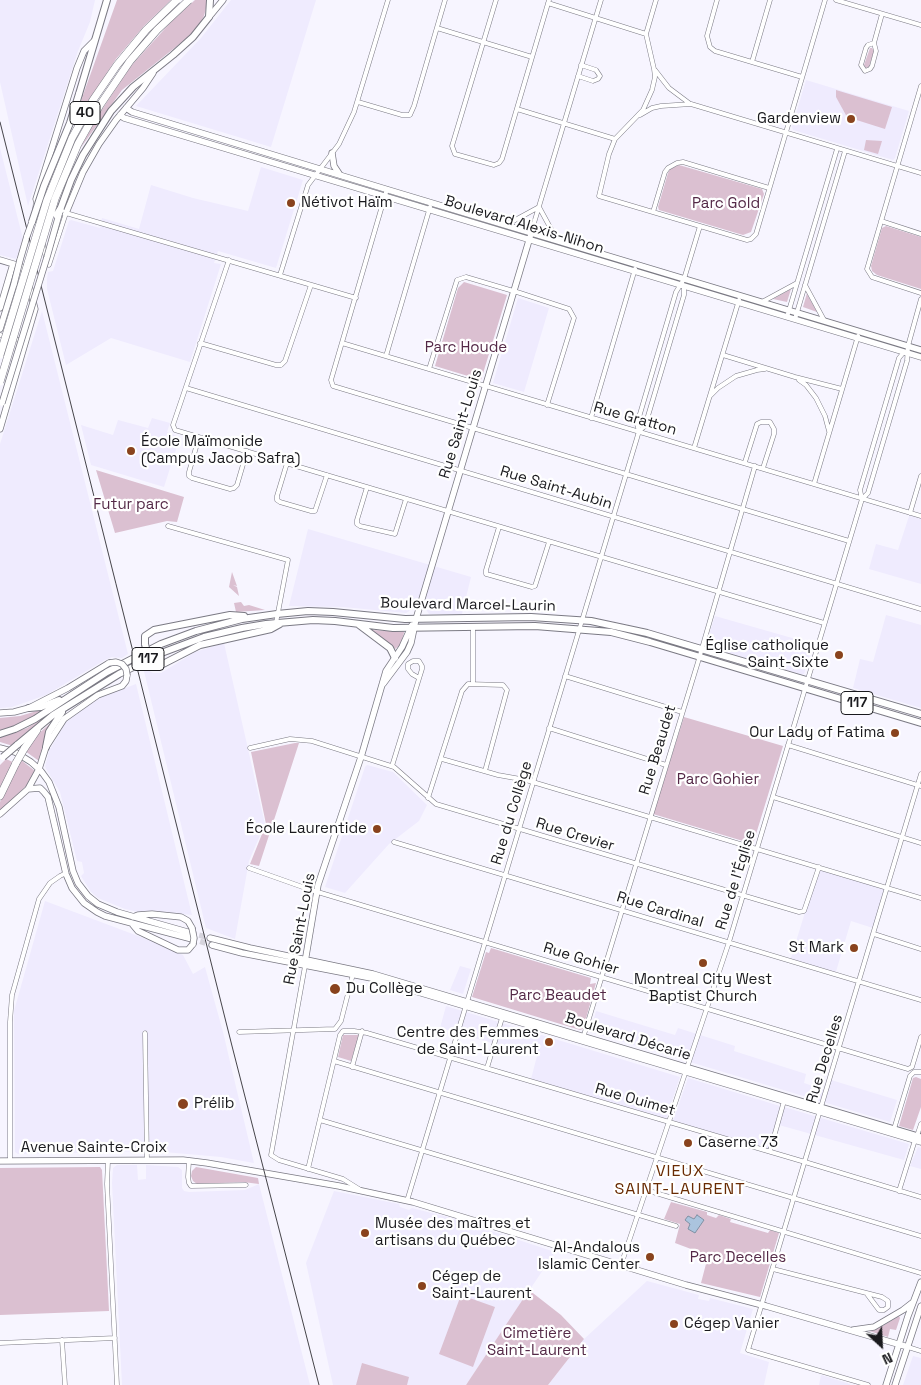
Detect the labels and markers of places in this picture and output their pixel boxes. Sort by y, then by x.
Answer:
place label: Gardenview [757,110,841,128]
marker: Gardenview [845,113,857,125]
place label: Nétivot Haïm [301,194,393,212]
marker: Nétivot Haïm [285,197,297,209]
place label: École Maïmonide (Campus Jacob Safra) [141,433,300,468]
marker: École Maïmonide (Campus Jacob Safra) [125,445,137,457]
place label: Église catholique Saint-Sixte [705,637,829,672]
marker: Église catholique Saint-Sixte [833,649,845,661]
place label: Our Lady of Fatima [749,724,885,742]
marker: Our Lady of Fatima [889,727,901,739]
place label: École Laurentide [246,820,367,838]
marker: École Laurentide [371,823,383,835]
place label: St Mark [789,939,844,957]
marker: St Mark [848,942,860,954]
marker: Montreal City West Baptist Church [697,957,709,969]
place label: Montreal City West Baptist Church [634,971,772,1006]
place label: Du Collège [346,980,423,998]
marker: Du Collège [328,982,342,996]
place label: Centre des Femmes de Saint-Laurent [397,1024,539,1059]
marker: Centre des Femmes de Saint-Laurent [543,1036,555,1048]
place label: Prélib [194,1095,234,1113]
marker: Prélib [176,1097,190,1111]
place label: Caserne 73 [698,1134,778,1152]
marker: Caserne 73 [682,1137,694,1149]
place label: Musée des maîtres et artisans du Québec [375,1215,531,1250]
marker: Musée des maîtres et artisans du Québec [359,1227,371,1239]
place label: Al-Andalous Islamic Center [538,1239,640,1274]
marker: Al-Andalous Islamic Center [644,1251,656,1263]
place label: Cégep de Saint-Laurent [432,1268,532,1303]
marker: Cégep de Saint-Laurent [416,1280,428,1292]
place label: Cégep Vanier [684,1315,779,1333]
marker: Cégep Vanier [668,1318,680,1330]

